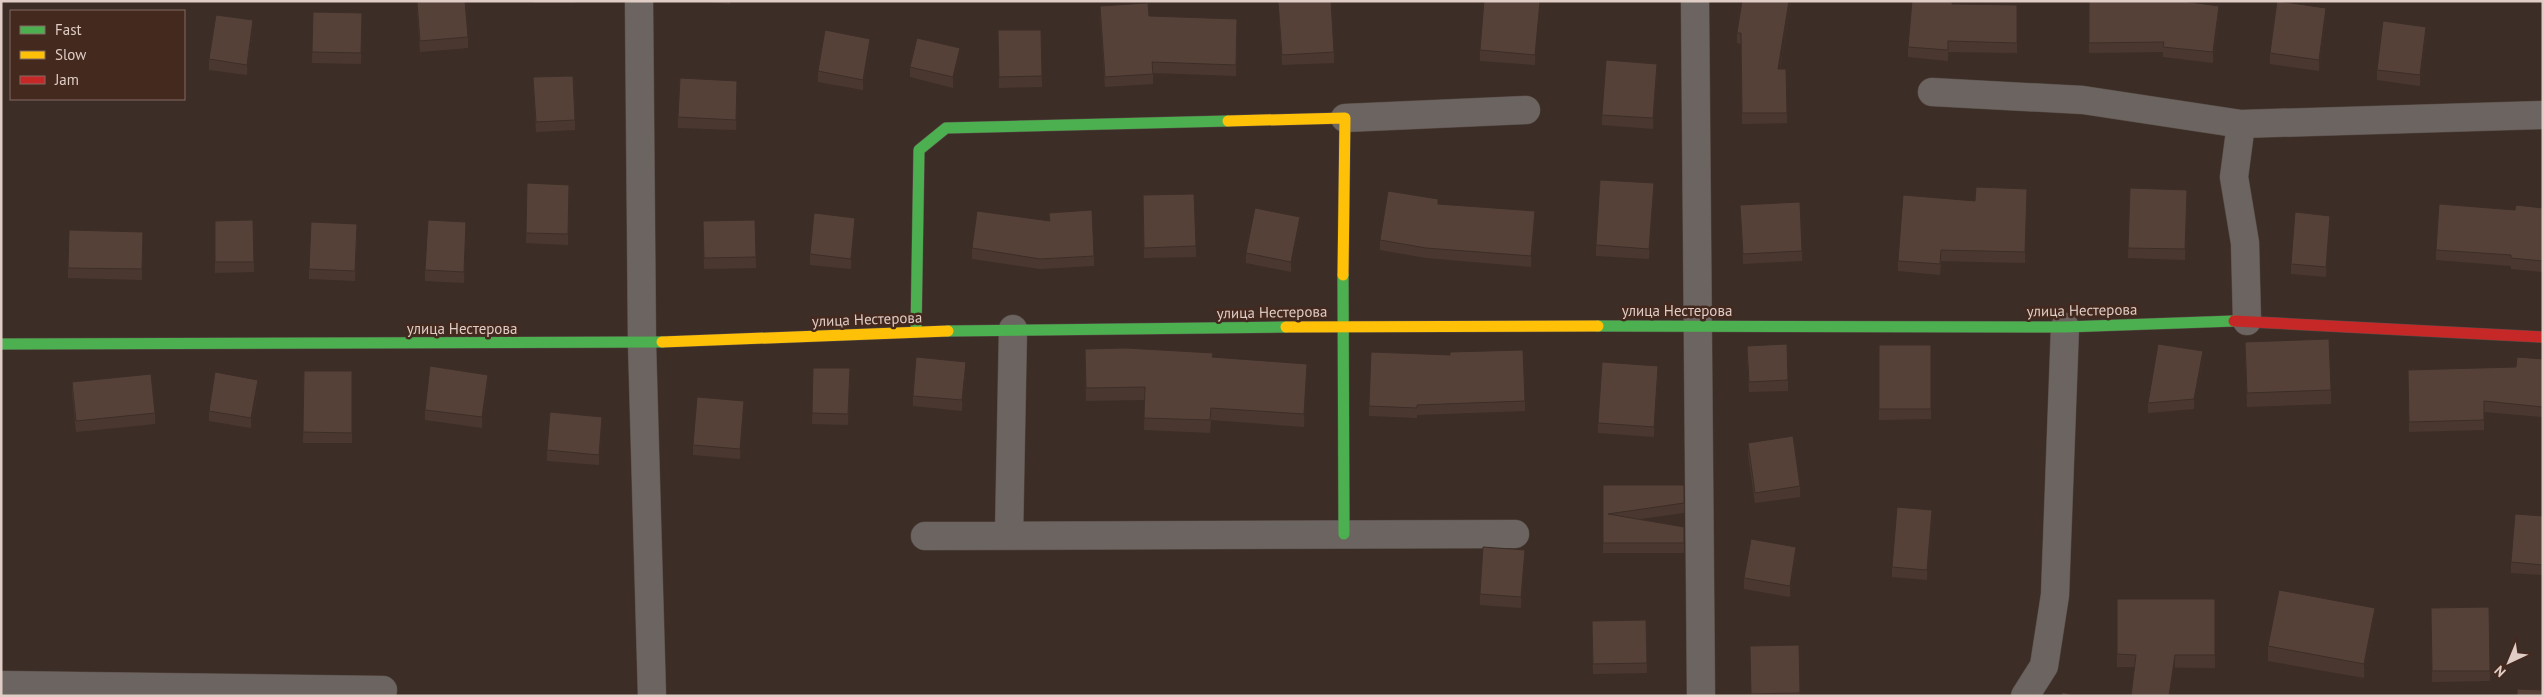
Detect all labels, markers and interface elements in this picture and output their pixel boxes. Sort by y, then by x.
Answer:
legend [10,10,185,100]
text: Fast [55,20,82,39]
text: Slow [55,45,86,64]
text: Jam [54,70,79,89]
street label: улица Нестерова [2027,300,2137,320]
street label: улица Нестерова [1622,301,1732,320]
street label: улица Нестерова [1217,302,1327,322]
street label: улица Нестерова [811,308,923,330]
street label: улица Нестерова [407,319,517,338]
north arrow [2484,637,2534,687]
text: N [2490,662,2510,681]

